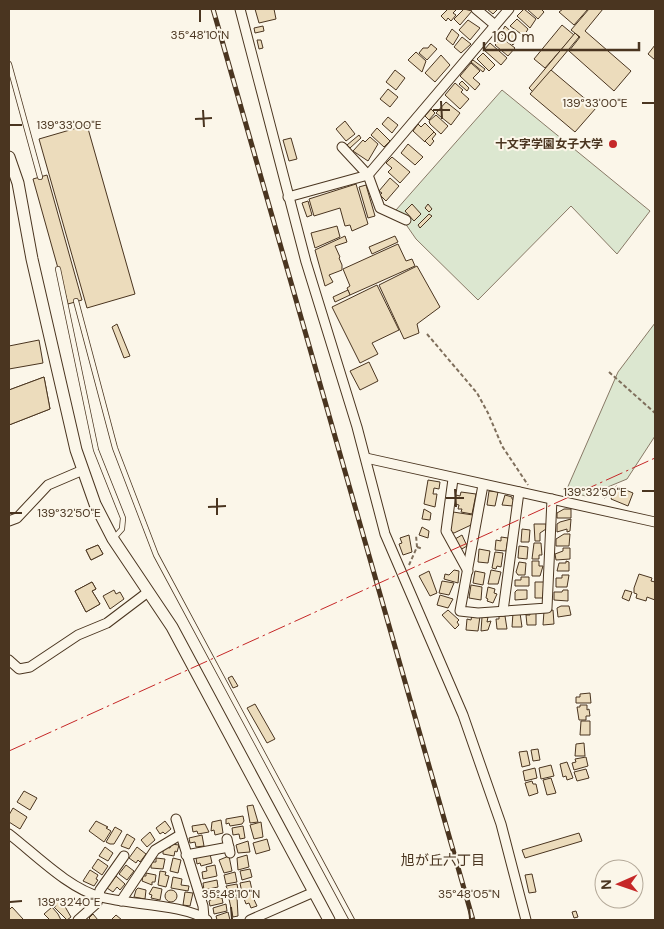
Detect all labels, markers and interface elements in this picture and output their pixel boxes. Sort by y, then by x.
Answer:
scale bar [484,20,639,52]
text: 35°48'10"N [171,27,229,43]
text: 100 m [492,27,535,47]
text: 139°33'00"E [563,95,628,111]
text: 139°33'00"E [37,117,102,133]
place label: 十文字学園女子大学 [495,136,603,152]
marker: 十文字学園女子大学 [607,138,619,150]
text: 139°32'50"E [563,484,627,500]
text: 139°32'50"E [37,505,101,521]
district label: 旭が丘六丁目 [401,851,485,869]
north arrow [594,859,644,909]
text: N [597,879,615,890]
text: 35°48'10"N [202,886,260,902]
text: 35°48'05"N [438,886,500,902]
text: 139°32'40"E [37,894,101,910]

